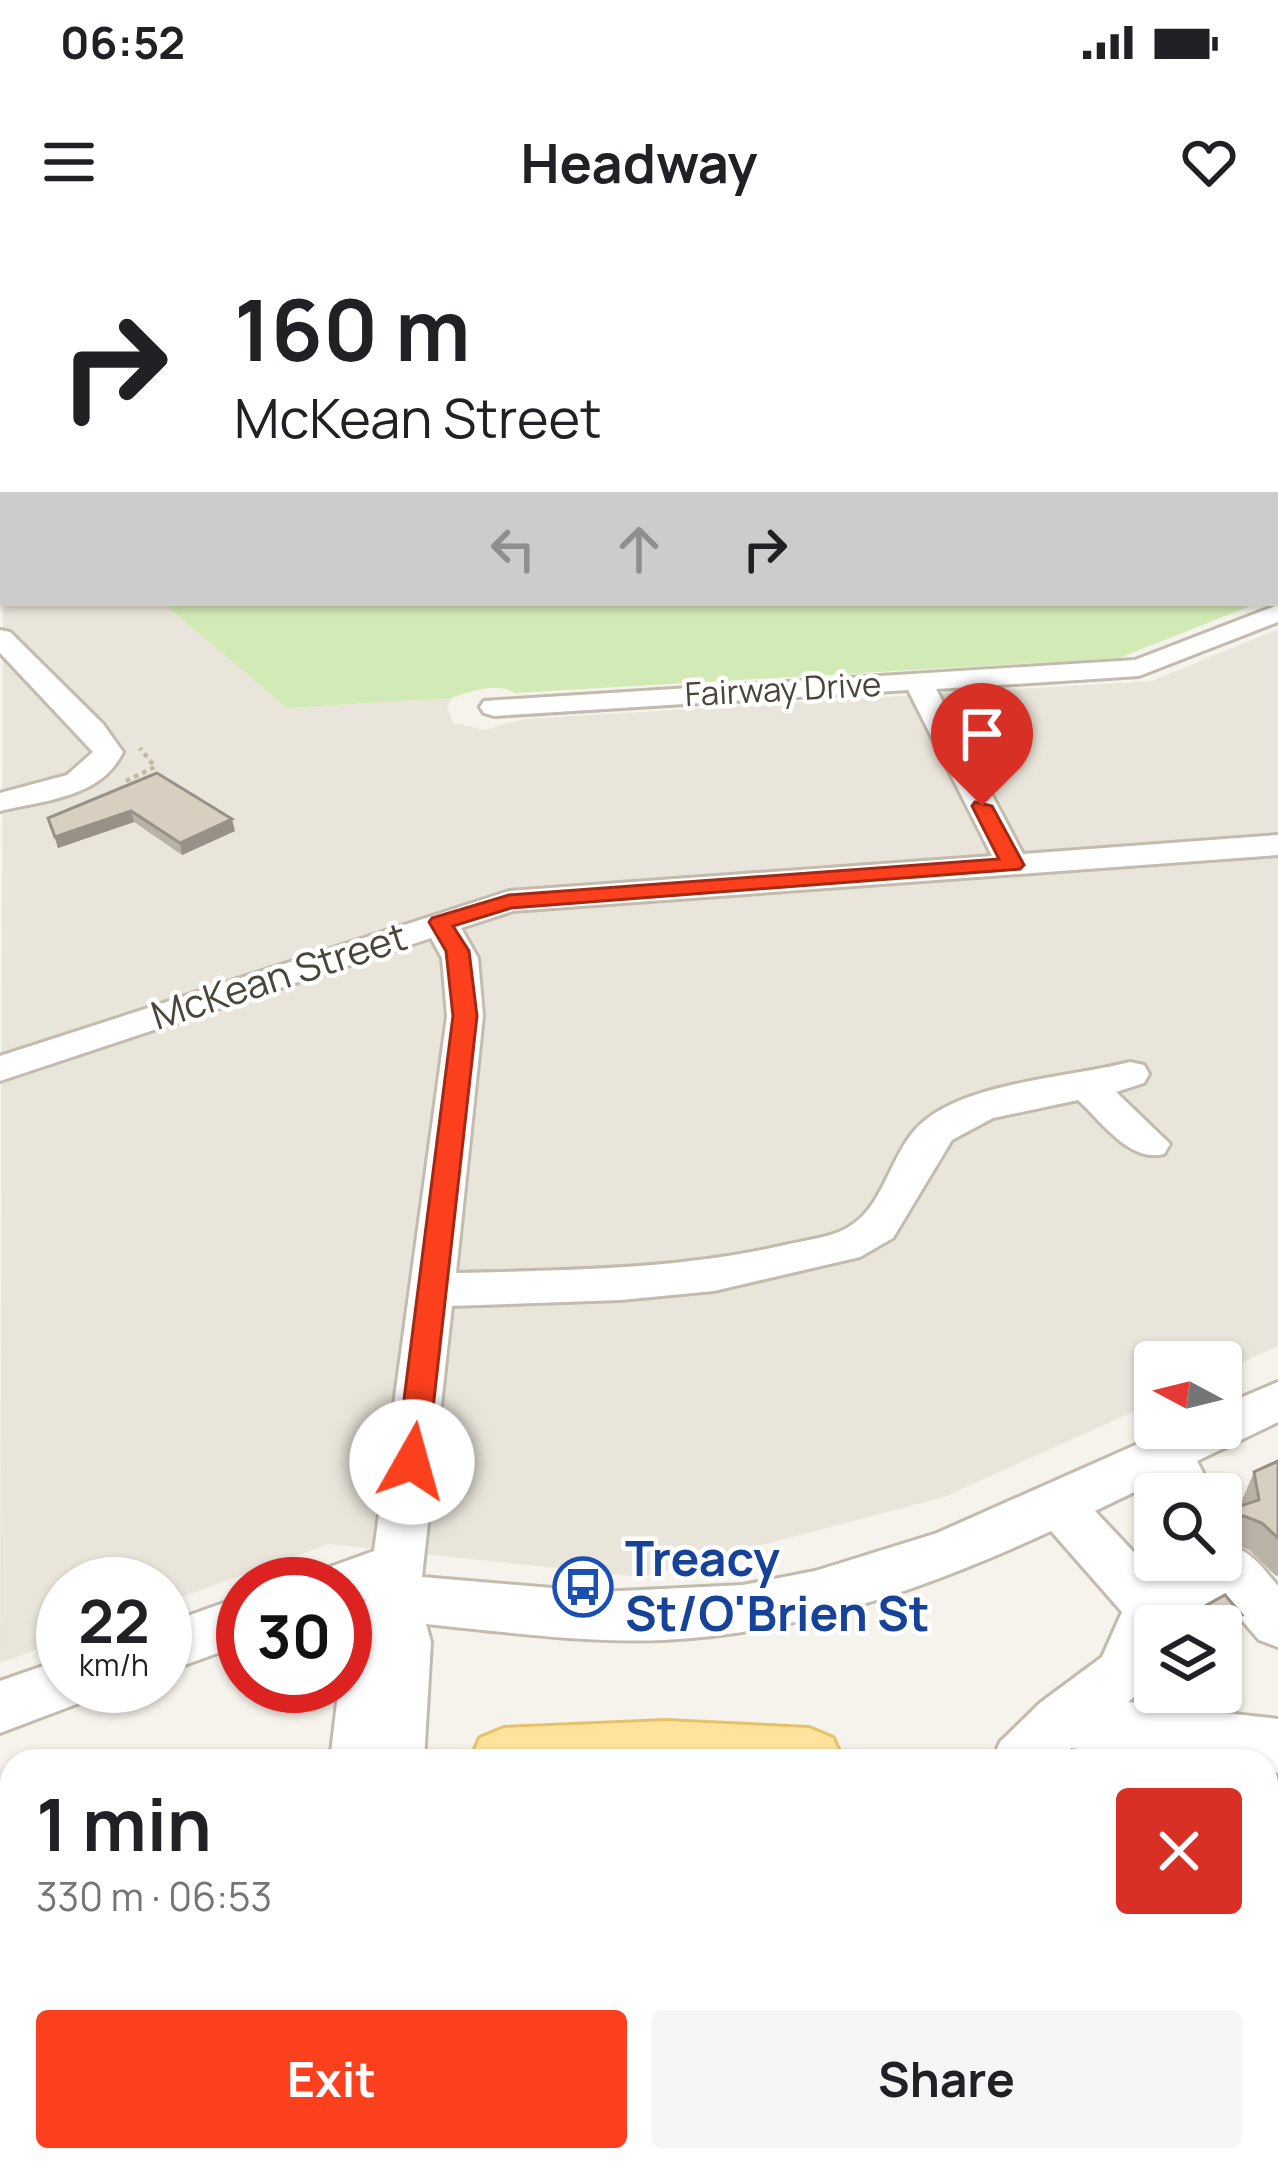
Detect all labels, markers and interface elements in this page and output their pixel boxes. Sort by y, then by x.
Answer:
text: 06:52 [60,11,185,73]
text: Headway [521,125,757,199]
icon: menu [36,129,102,195]
icon: heart [1176,129,1242,195]
text: 160 m [234,271,471,386]
icon: right [36,288,192,444]
text: McKean Street [234,380,602,454]
icon: left [480,516,546,582]
icon: ahead [606,516,672,582]
icon: right [732,516,798,582]
street label: Fairway Drive [684,661,882,716]
pin [931,683,1033,806]
icon: arrive [949,701,1015,767]
street label: McKean Street [144,908,413,1042]
north arrow [1134,1341,1242,1449]
map controls [1134,1341,1242,1713]
position arrow [349,1399,475,1525]
button: search [1134,1473,1242,1581]
place label: Treacy St/O'Brien St [625,1525,930,1645]
bus stop icon: Treacy St/O'Brien St [552,1556,614,1618]
speed limit sign: 30 [216,1557,372,1713]
text: 22 [78,1579,150,1661]
button: layers [1134,1605,1242,1713]
text: km/h [79,1644,149,1685]
text: 1 min [36,1774,212,1873]
button: close [1116,1788,1242,1914]
text: 330 m · 06:53 [36,1869,272,1923]
button: Exit [36,2010,627,2148]
button: Share [651,2010,1242,2148]

